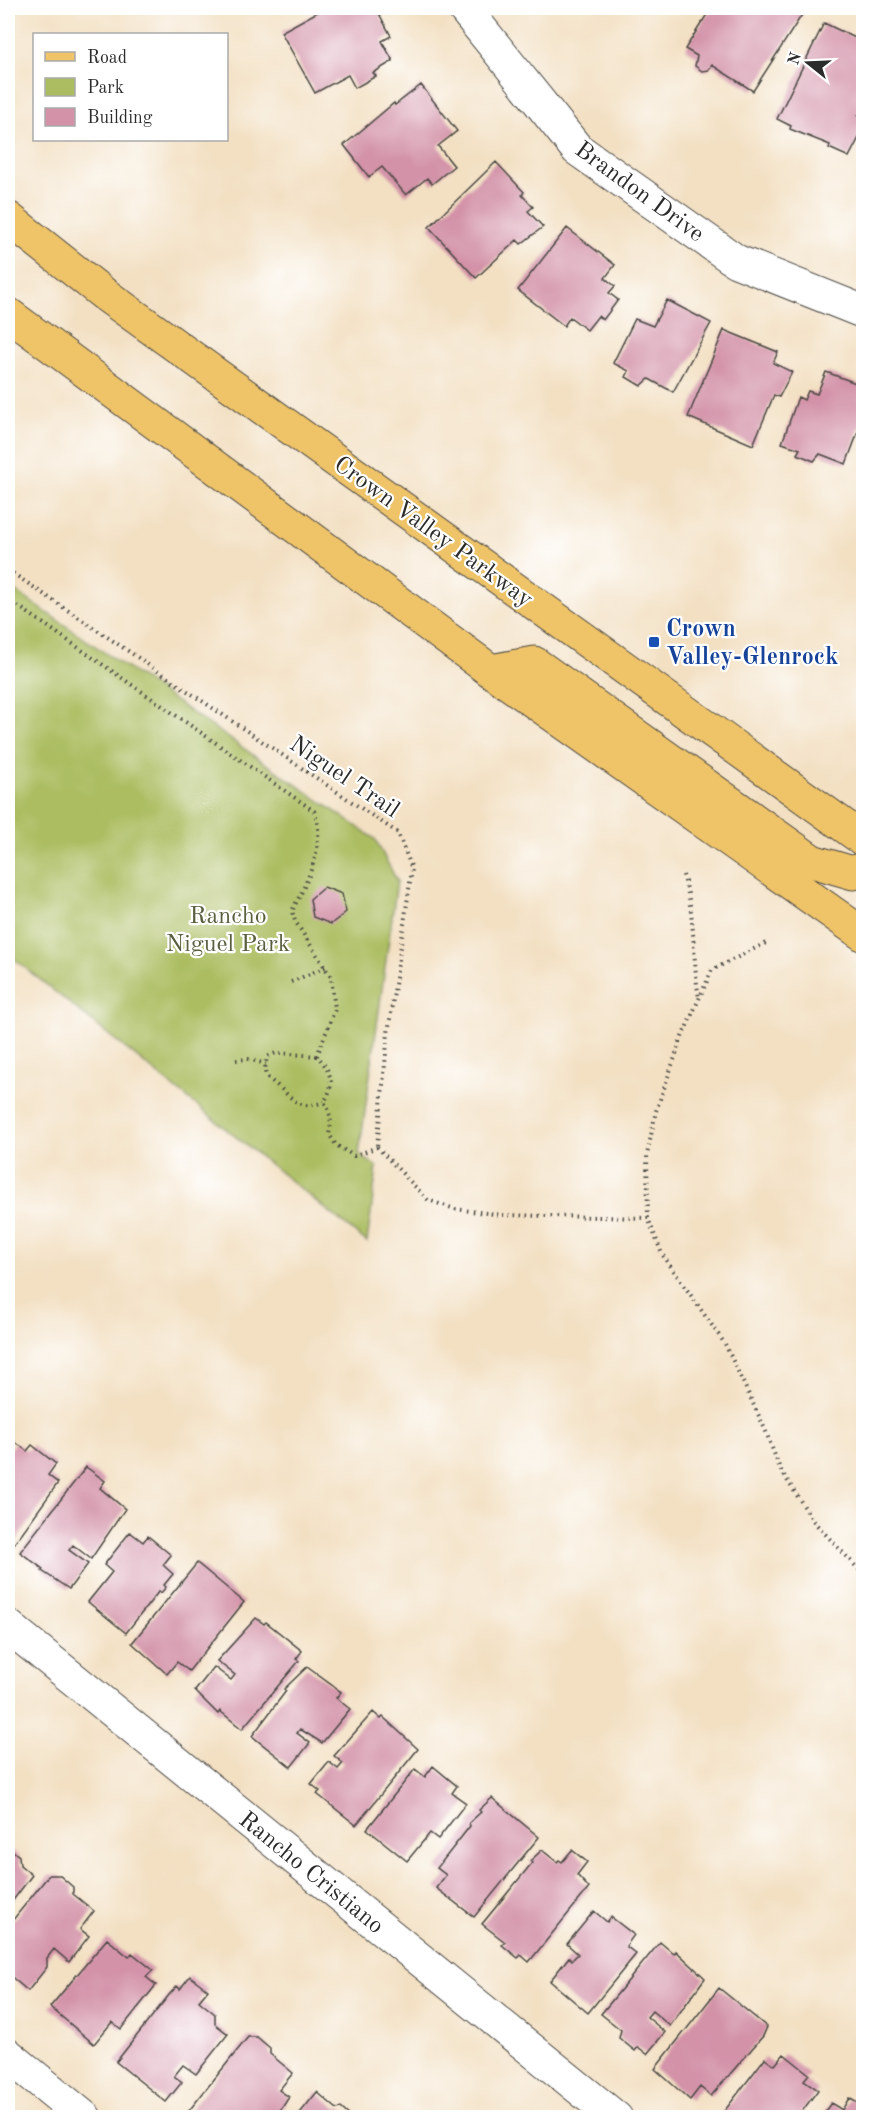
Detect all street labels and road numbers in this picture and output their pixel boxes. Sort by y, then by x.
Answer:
street label: Brandon Drive [570,138,708,247]
street label: Crown Valley Parkway [329,453,537,613]
street label: Niguel Trail [285,732,403,823]
street label: Rancho Cristiano [234,1808,388,1939]

